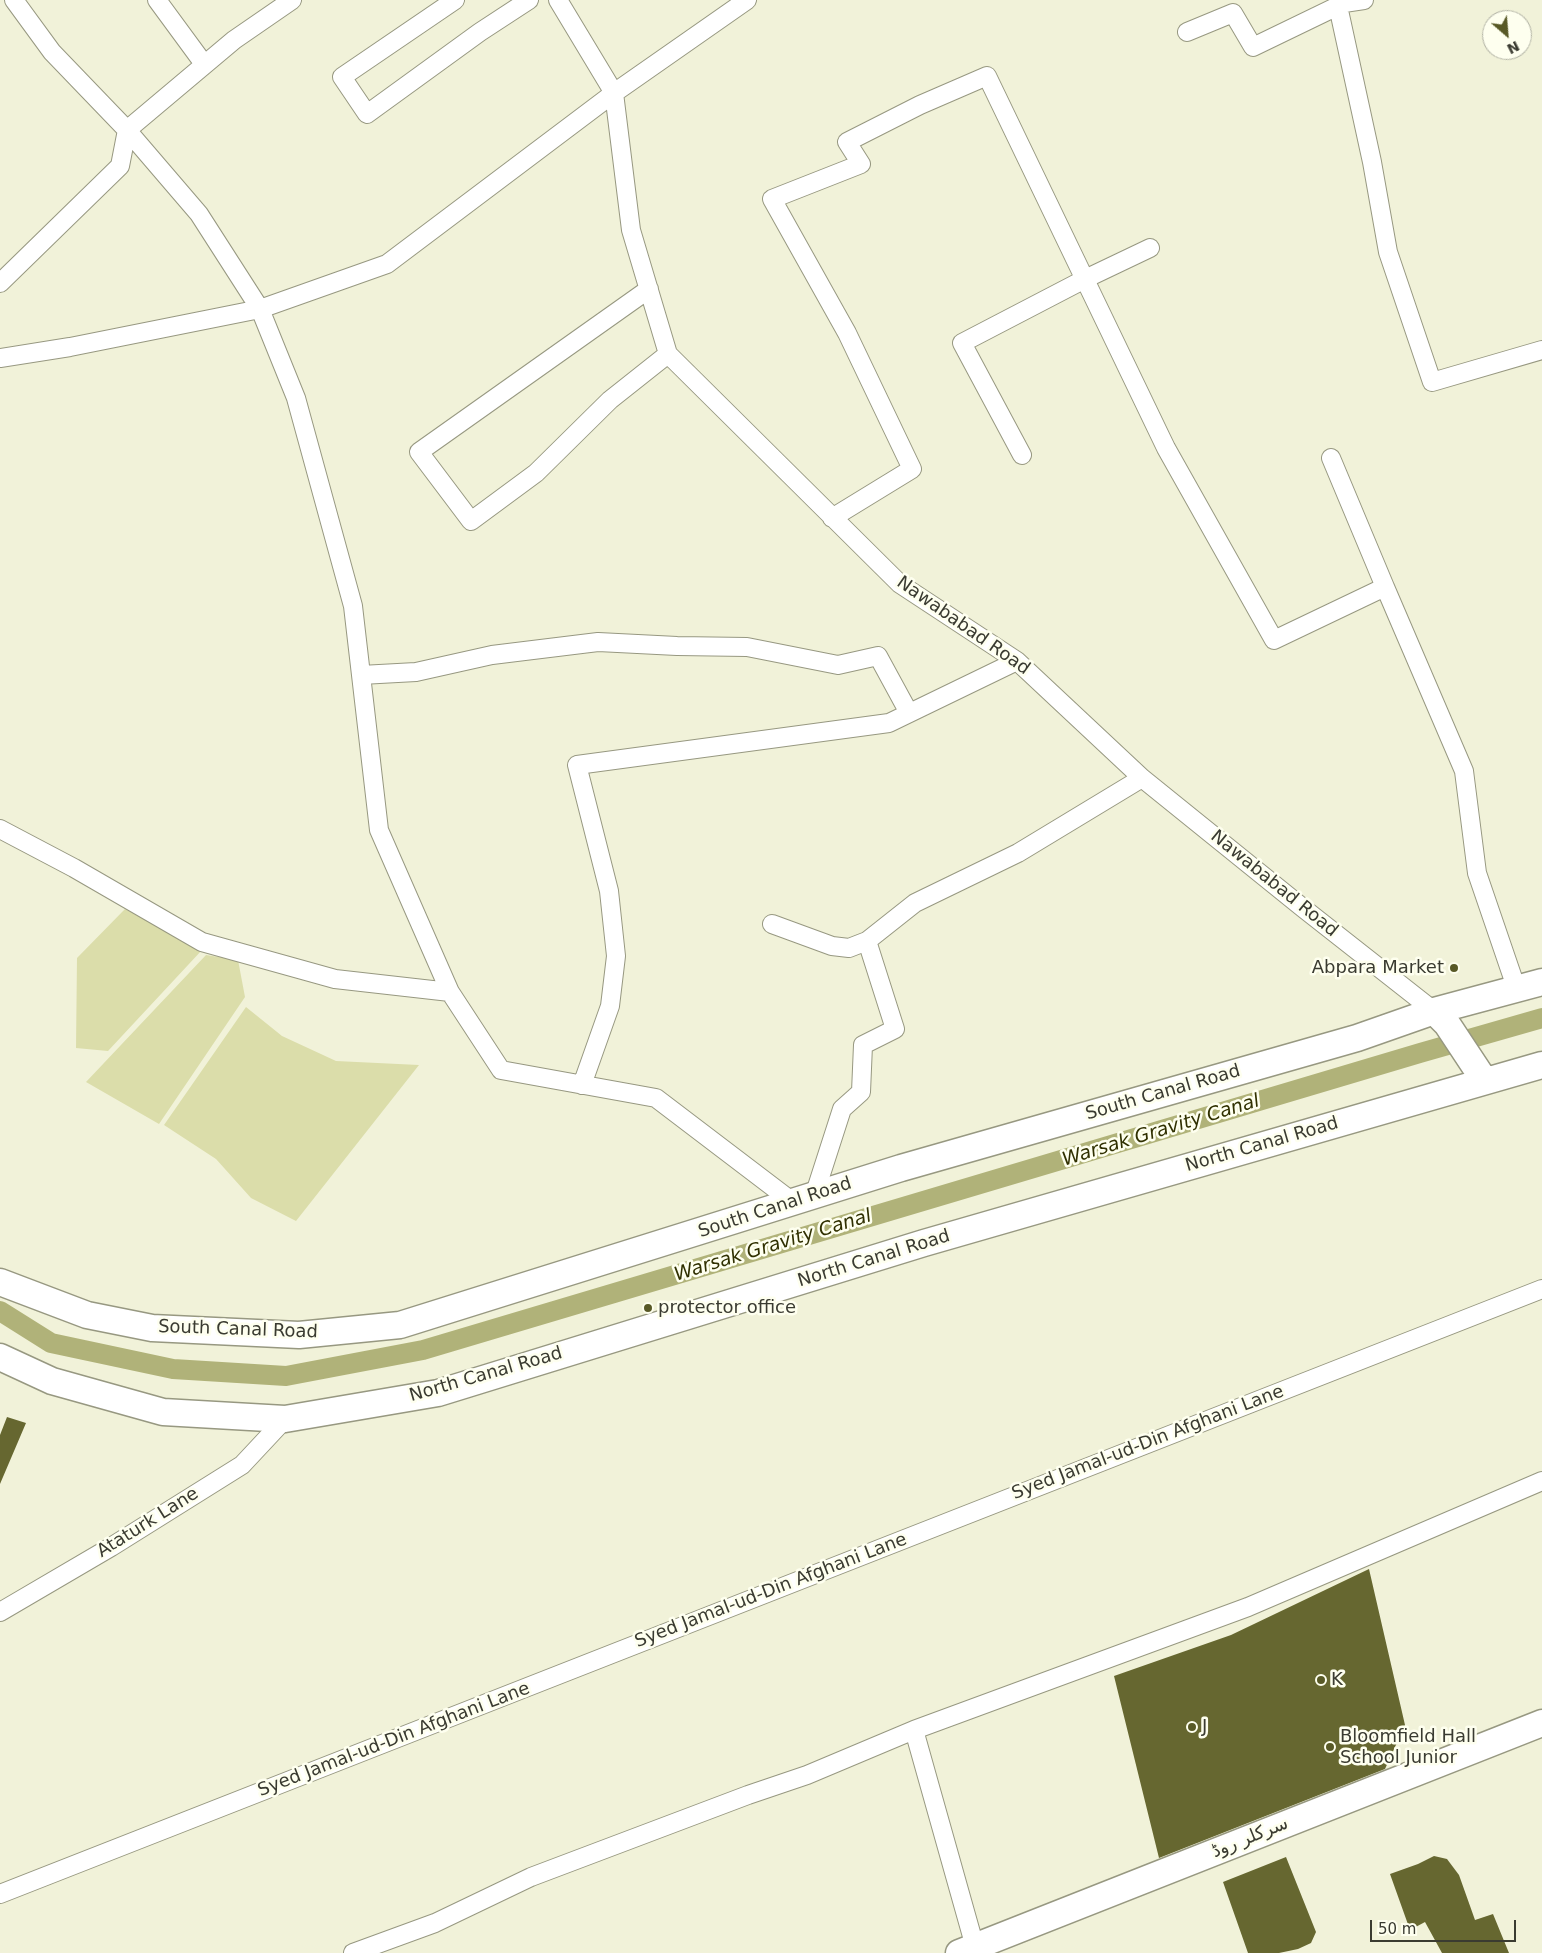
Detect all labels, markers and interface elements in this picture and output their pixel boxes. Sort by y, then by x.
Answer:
north arrow [1482,10,1532,60]
text: N [1505,38,1522,57]
street label: Nawababad Road [892,572,1034,680]
street label: Nawababad Road [1206,826,1342,942]
place label: Abpara Market [1312,957,1444,979]
marker: Abpara Market [1448,962,1460,974]
street label: South Canal Road [1083,1061,1243,1125]
water label: Warsak Gravity Canal [1060,1090,1262,1172]
street label: North Canal Road [1183,1113,1341,1177]
street label: South Canal Road [696,1173,854,1243]
water label: Warsak Gravity Canal [672,1205,874,1287]
street label: North Canal Road [795,1226,953,1292]
place label: protector office [658,1297,796,1319]
marker: protector office [642,1302,654,1314]
street label: South Canal Road [158,1316,318,1344]
street label: North Canal Road [407,1343,565,1407]
street label: Syed Jamal-ud-Din Afghani Lane [1009,1381,1287,1505]
street label: Ataturk Lane [93,1483,203,1563]
street label: Syed Jamal-ud-Din Afghani Lane [632,1529,910,1653]
place label: K [1331,1669,1343,1691]
marker: K [1315,1674,1327,1686]
street label: Syed Jamal-ud-Din Afghani Lane [255,1678,533,1802]
place label: J [1202,1716,1207,1738]
marker: J [1186,1721,1198,1733]
place label: Bloomfield Hall School Junior [1340,1726,1476,1768]
marker: Bloomfield Hall School Junior [1324,1741,1336,1753]
street label: سرکلر روڈ [1209,1813,1291,1863]
scale bar [1372,1910,1518,1942]
text: 50 m [1378,1920,1416,1938]

